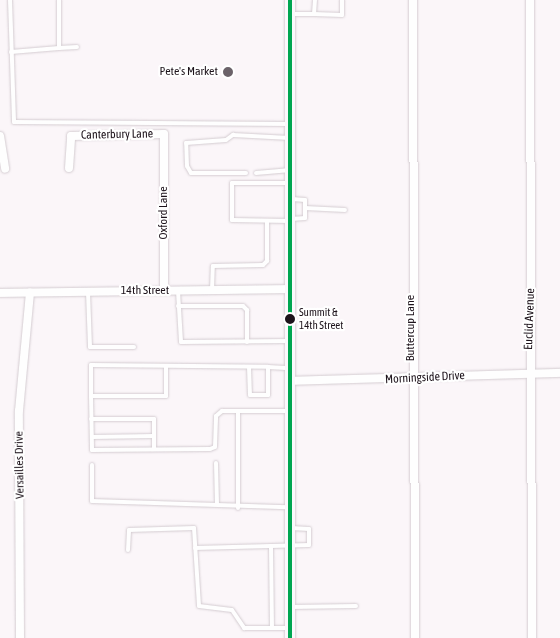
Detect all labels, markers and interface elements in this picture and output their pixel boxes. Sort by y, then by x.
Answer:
place label: Pete's Market [159,65,218,79]
marker: Pete's Market [222,66,234,78]
street label: Canterbury Lane [81,127,153,143]
street label: Oxford Lane [157,186,171,240]
street label: 14th Street [121,284,169,298]
street label: Euclid Avenue [522,288,538,350]
street label: Buttercup Lane [404,295,418,361]
place label: Summit & 14th Street [299,306,343,332]
marker: Summit & 14th Street [285,314,295,324]
street label: Morningside Drive [385,369,465,387]
street label: Versailles Drive [12,431,28,499]

